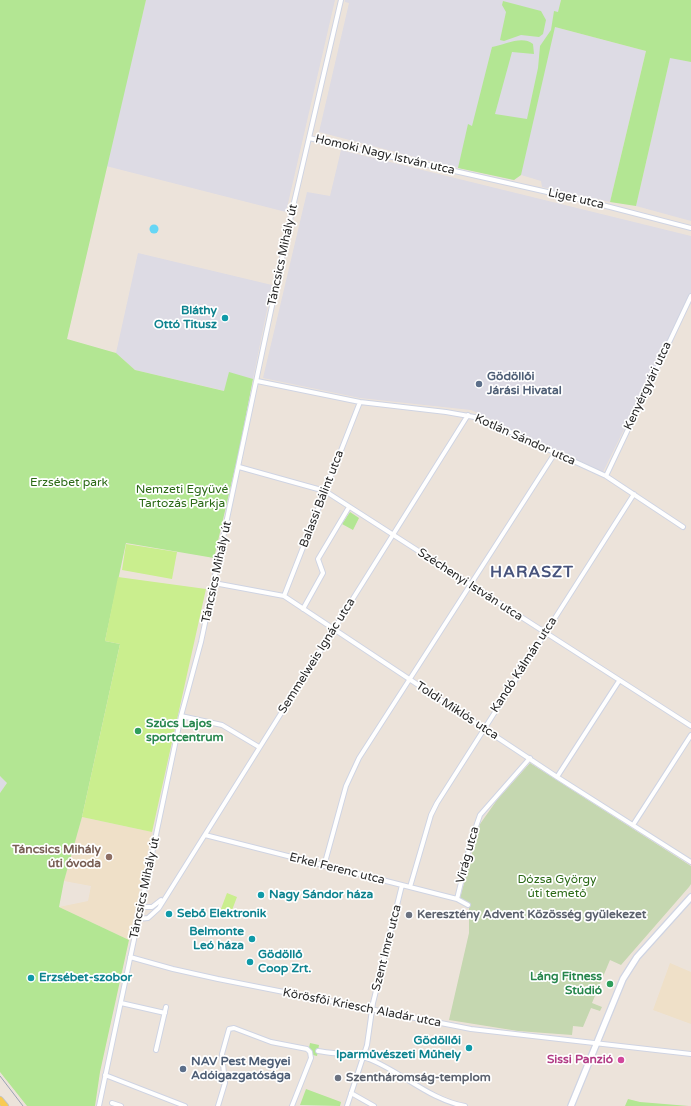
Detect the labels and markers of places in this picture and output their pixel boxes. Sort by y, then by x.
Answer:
place label: Bláthy Ottó Titusz [154,304,217,332]
marker: Bláthy Ottó Titusz [220,313,230,323]
place label: Gödöllői Járási Hivatal [487,370,562,398]
marker: Gödöllői Járási Hivatal [474,379,484,389]
place label: Szűcs Lajos sportcentrum [146,717,224,745]
marker: Szűcs Lajos sportcentrum [133,726,143,736]
place label: Táncsics Mihály úti óvoda [12,843,101,871]
marker: Táncsics Mihály úti óvoda [104,852,114,862]
place label: Nagy Sándor háza [269,888,373,902]
marker: Nagy Sándor háza [256,890,266,900]
place label: Sebő Elektronik [177,907,266,921]
place label: Keresztény Advent Közösség gyülekezet [417,908,646,922]
marker: Sebő Elektronik [164,909,174,919]
marker: Keresztény Advent Közösség gyülekezet [404,910,414,920]
place label: Belmonte Leó háza [189,925,244,953]
marker: Belmonte Leó háza [247,934,257,944]
place label: Gödöllő Coop Zrt. [258,948,311,976]
marker: Gödöllő Coop Zrt. [245,957,255,967]
place label: Láng Fitness Stúdió [530,970,602,998]
place label: Erzsébet-szobor [39,971,132,985]
marker: Erzsébet-szobor [26,973,36,983]
marker: Láng Fitness Stúdió [605,979,615,989]
place label: Gödöllői Iparművészeti Műhely [336,1034,461,1062]
marker: Gödöllői Iparművészeti Műhely [464,1043,474,1053]
place label: Sissi Panzió [547,1053,613,1067]
place label: NAV Pest Megyei Adóigazgatósága [191,1055,291,1083]
marker: Sissi Panzió [616,1055,626,1065]
marker: NAV Pest Megyei Adóigazgatósága [178,1064,188,1074]
place label: Szentháromság-templom [346,1071,491,1085]
marker: Szentháromság-templom [333,1073,343,1083]

